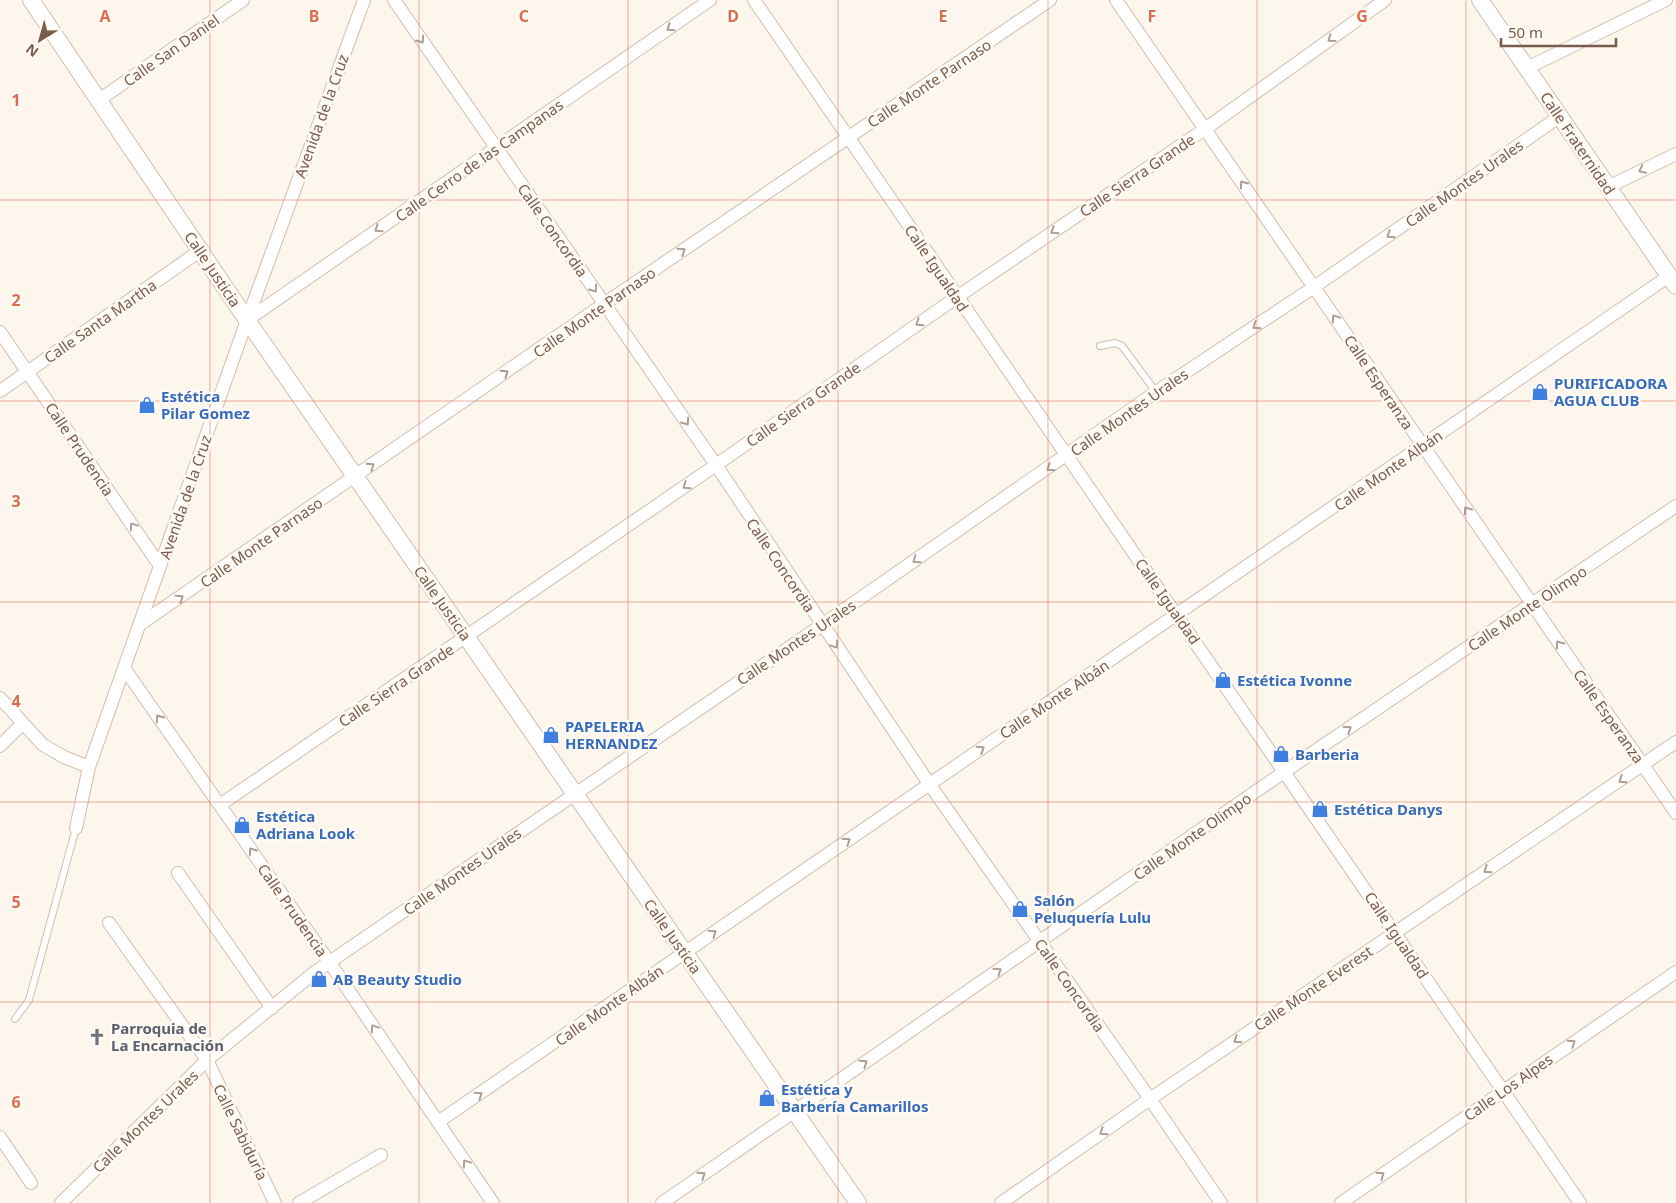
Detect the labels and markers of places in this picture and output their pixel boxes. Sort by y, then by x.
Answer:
place label: PURIFICADORA AGUA CLUB [1554,373,1668,410]
shop icon: PURIFICADORA AGUA CLUB [1530,382,1550,402]
place label: Estética Pilar Gomez [161,386,250,423]
shop icon: Estética Pilar Gomez [137,395,157,415]
shop icon: Estética Ivonne [1213,670,1233,690]
place label: Estética Ivonne [1237,670,1352,690]
place label: PAPELERIA HERNANDEZ [565,716,658,753]
shop icon: PAPELERIA HERNANDEZ [541,725,561,745]
shop icon: Barberia [1271,744,1291,764]
place label: Barberia [1295,744,1359,764]
shop icon: Estética Danys [1310,799,1330,819]
place label: Estética Danys [1334,799,1443,819]
place label: Estética Adriana Look [256,806,356,843]
shop icon: Estética Adriana Look [232,815,252,835]
place label: Salón Peluquería Lulu [1034,890,1151,927]
shop icon: Salón Peluquería Lulu [1010,899,1030,919]
shop icon: AB Beauty Studio [309,969,329,989]
place label: AB Beauty Studio [333,969,462,989]
place label: Parroquia de La Encarnación [111,1018,224,1055]
church icon: Parroquia de La Encarnación [87,1027,107,1047]
place label: Estética y Barbería Camarillos [781,1079,928,1116]
shop icon: Estética y Barbería Camarillos [757,1088,777,1108]

